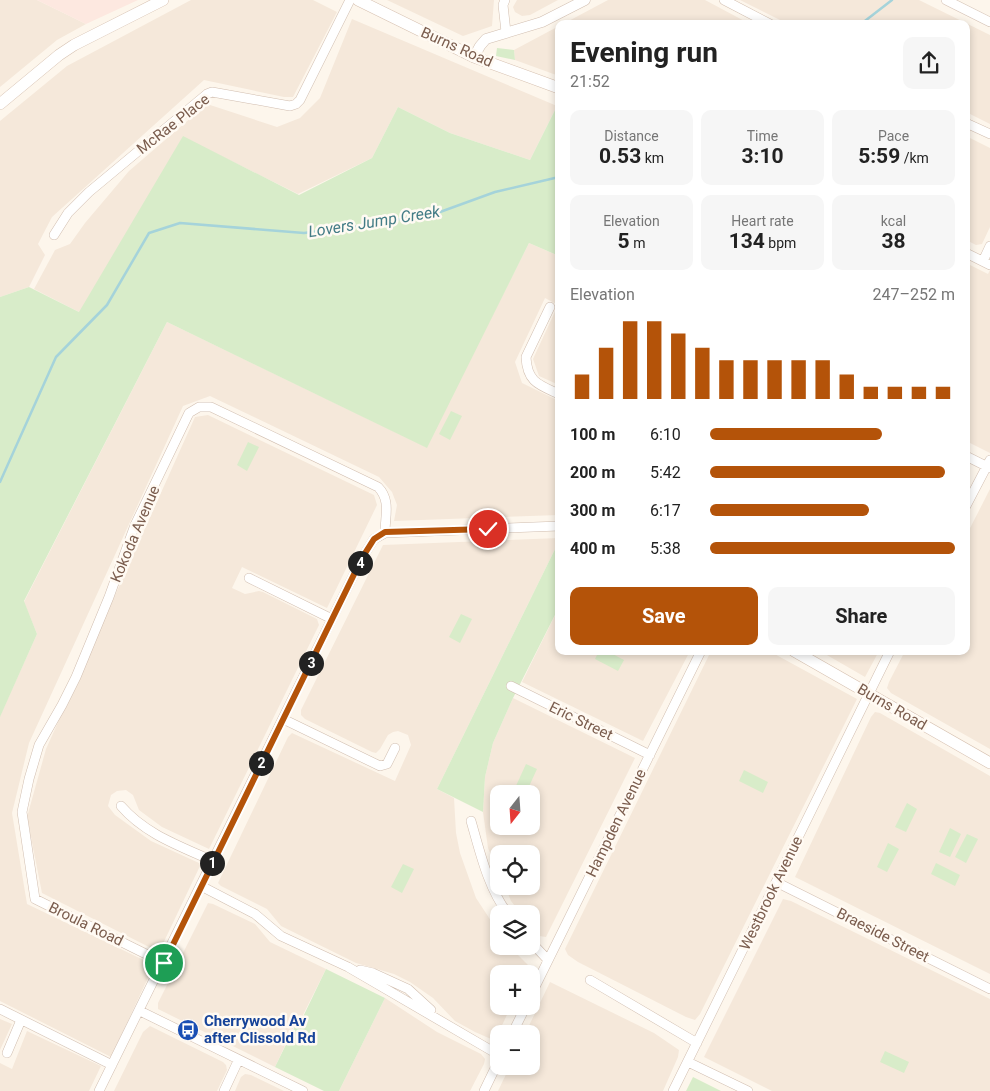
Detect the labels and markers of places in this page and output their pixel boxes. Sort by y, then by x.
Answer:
pin [467,508,509,550]
pin: 4 [348,550,372,576]
pin: 3 [298,650,324,676]
pin: 2 [248,750,274,776]
pin: 1 [200,850,224,876]
pin [143,942,185,984]
place label: Cherrywood Av after Clissold Rd [204,1012,316,1047]
bus stop icon: Cherrywood Av after Clissold Rd [176,1018,200,1042]

